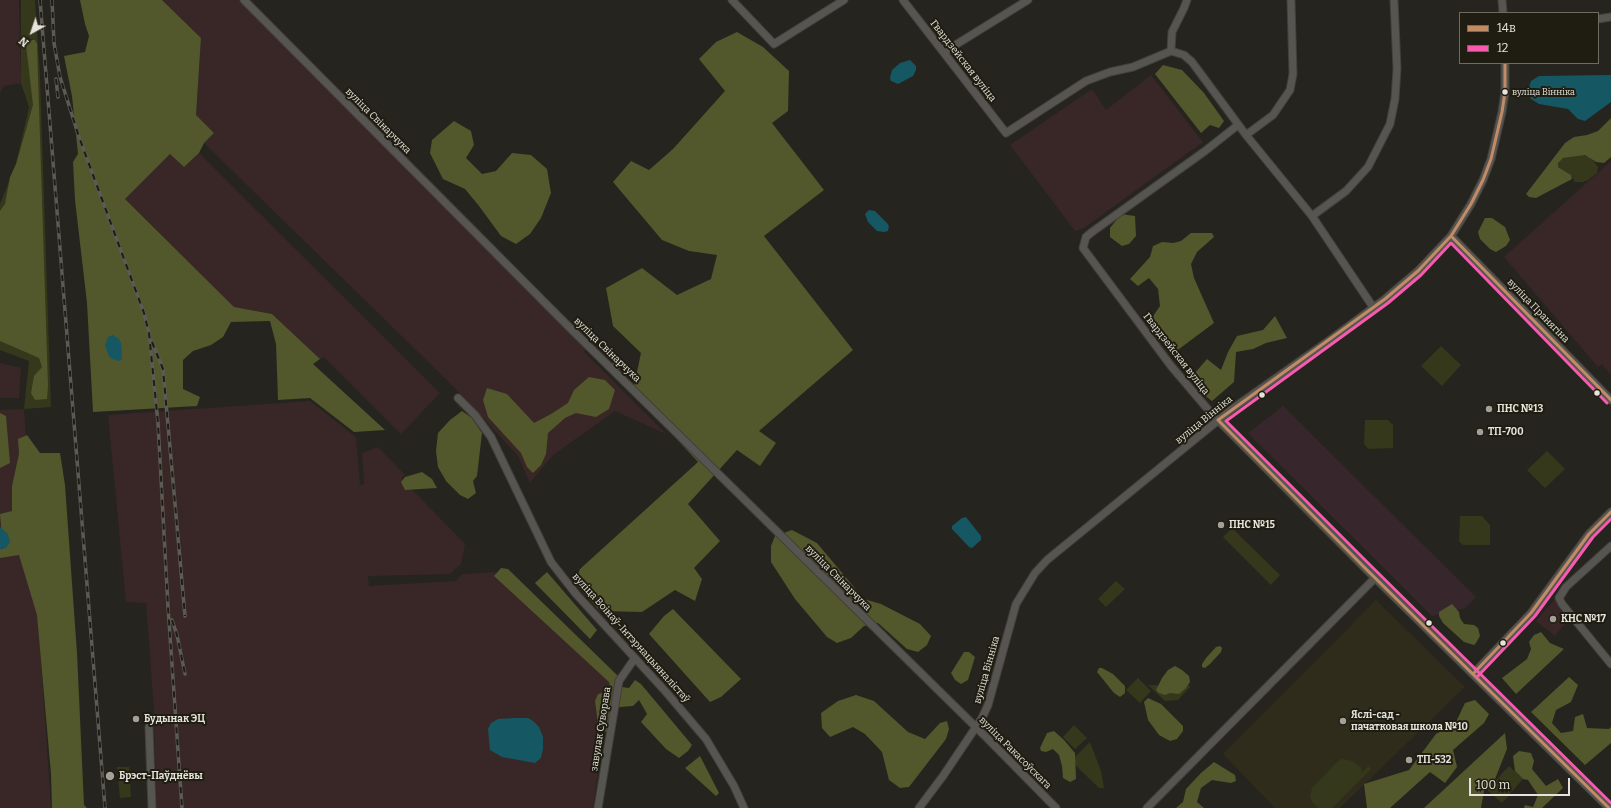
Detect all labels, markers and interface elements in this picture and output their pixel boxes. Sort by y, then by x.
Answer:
north arrow [12,12,52,52]
legend [1459,12,1599,64]
street label: Гвардзейская вуліца [927,18,999,104]
text: 14в [1497,21,1516,35]
text: N [17,34,31,49]
text: 12 [1497,41,1508,55]
street label: вуліца Свінарчука [343,86,413,156]
marker: вуліца Вінніка [1500,87,1510,97]
place label: вуліца Вінніка [1512,87,1575,97]
street label: вуліца Пранягіна [1504,276,1572,346]
street label: Гвардзейская вуліца [1140,311,1212,397]
street label: вуліца Свінарчука [571,315,643,385]
unlabelled marker [1592,388,1602,398]
unlabelled marker [1257,390,1267,400]
street label: вуліца Вінніка [1173,393,1235,447]
place label: ПНС №13 [1497,403,1543,415]
marker: ПНС №13 [1484,404,1494,414]
place label: ТП-700 [1488,426,1523,438]
marker: ТП-700 [1475,427,1485,437]
place label: ПНС №15 [1229,519,1275,531]
marker: ПНС №15 [1216,520,1226,530]
street label: вуліца Свінарчука [803,543,873,613]
street label: вуліца Воінаў-Інтэрнацыяналістаў [570,571,692,705]
place label: КНС №17 [1561,613,1606,625]
marker: КНС №17 [1548,614,1558,624]
unlabelled marker [1424,618,1434,628]
street label: вуліца Вінніка [972,635,1002,705]
unlabelled marker [1498,638,1508,648]
street label: завулак Суворава [588,686,614,772]
place label: Яслі-сад - пачатковая школа №10 [1351,709,1468,732]
place label: Будынак ЭЦ [144,713,205,725]
marker: Будынак ЭЦ [131,714,141,724]
street label: вуліца Ракасоўскага [976,714,1054,792]
marker: Яслі-сад - пачатковая школа №10 [1338,716,1348,726]
place label: ТП-532 [1417,754,1451,766]
marker: ТП-532 [1404,755,1414,765]
marker: Брэст-Паўднёвы [104,770,116,782]
place label: Брэст-Паўднёвы [119,770,203,782]
scale bar [1471,770,1572,796]
text: 100 m [1476,778,1510,792]

